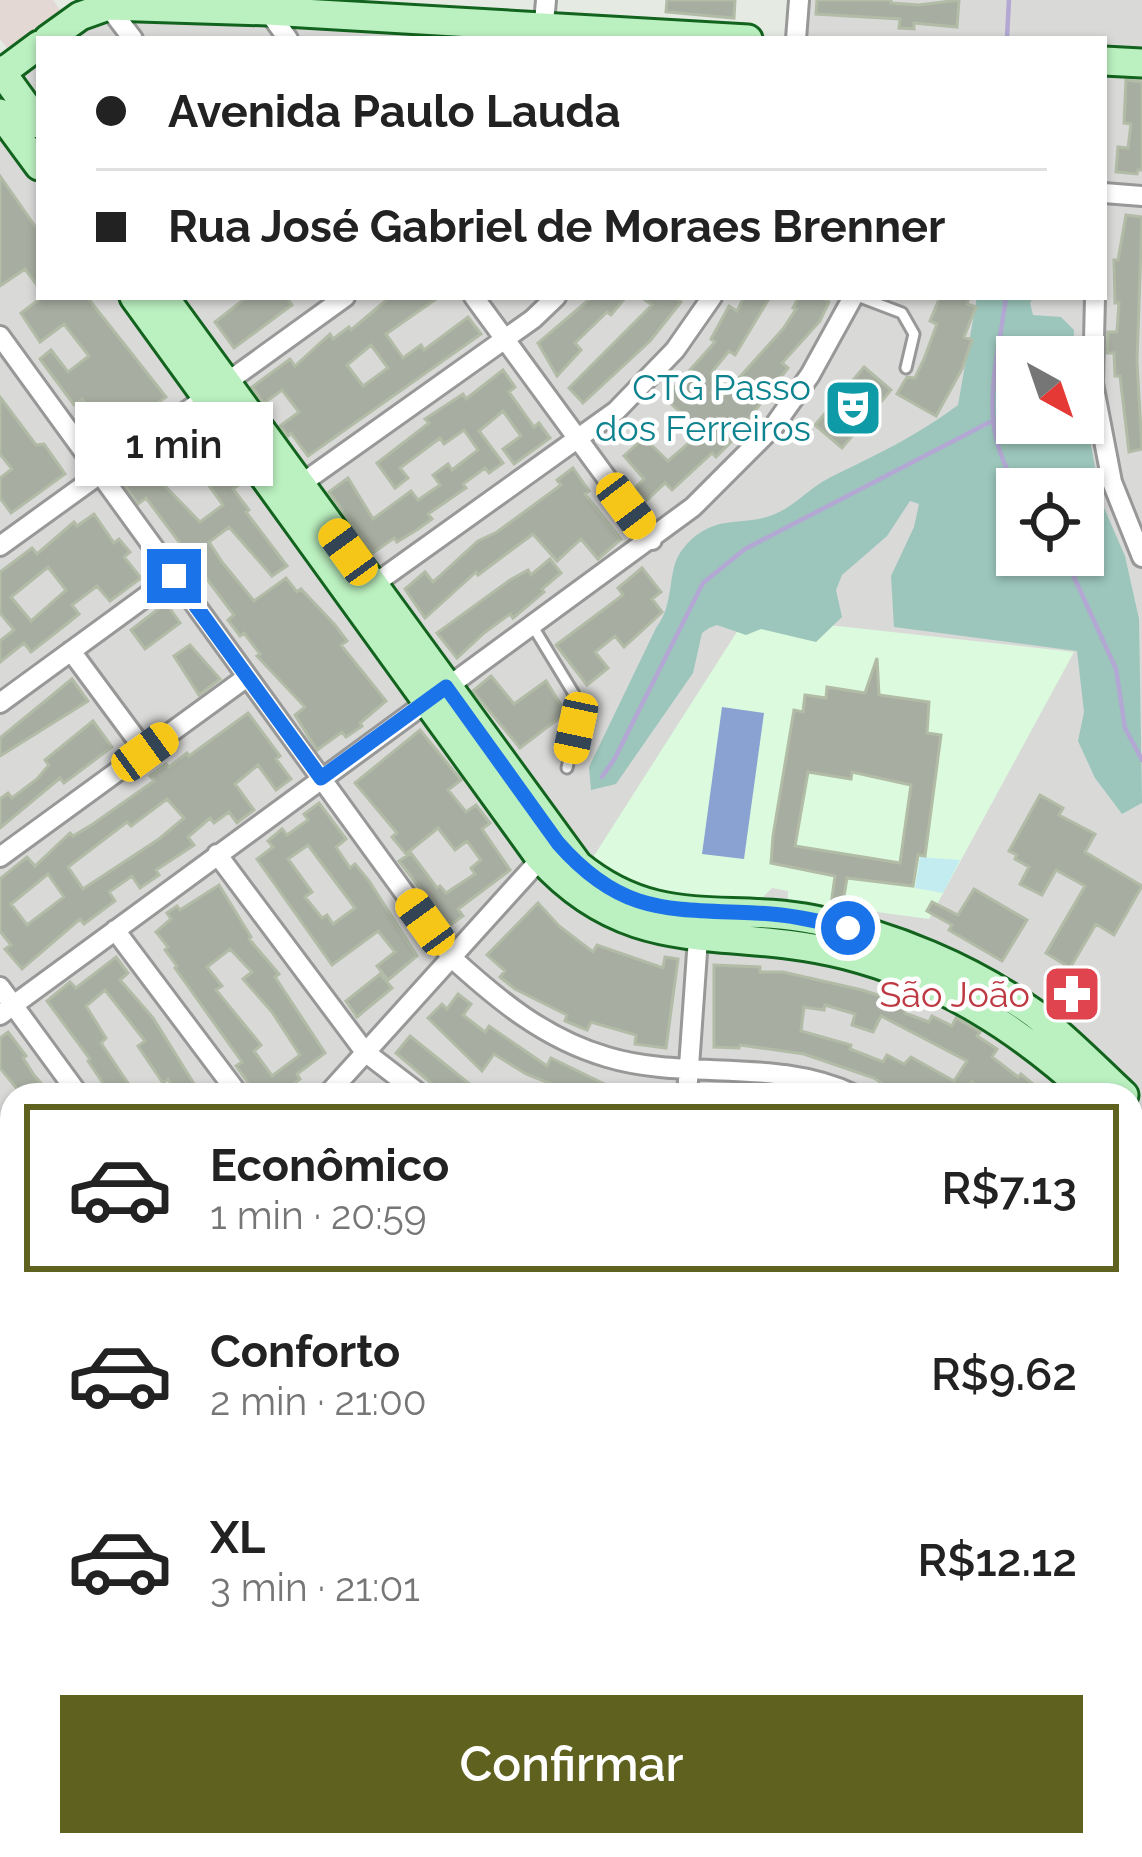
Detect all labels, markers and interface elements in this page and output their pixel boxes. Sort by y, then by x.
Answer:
text: Avenida Paulo Lauda [168,85,620,138]
text: Rua José Gabriel de Moraes Brenner [168,200,946,253]
north arrow [996,336,1104,444]
map controls [996,336,1104,576]
place label: CTG Passo dos Ferreiros [595,366,811,449]
theatre icon: CTG Passo dos Ferreiros [822,377,884,439]
callout: 1 min [75,402,273,486]
text: 1 min [126,421,222,467]
car [590,466,662,546]
button: locate [996,468,1104,576]
car [312,512,384,592]
route end [147,549,201,603]
car [551,689,601,767]
car [105,716,185,788]
car [389,882,461,962]
route start [821,901,875,955]
pharmacy icon: São João [1041,963,1103,1025]
place label: São João [879,973,1030,1015]
icon: car [66,1134,174,1242]
text: Econômico [210,1139,449,1192]
text: R$7.13 [942,1162,1077,1215]
text: 1 min · 20:59 [210,1192,427,1238]
icon: car [66,1320,174,1428]
text: Conforto [210,1325,400,1378]
text: R$9.62 [931,1348,1077,1401]
text: 2 min · 21:00 [210,1378,427,1424]
icon: car [66,1506,174,1614]
text: XL [210,1511,265,1564]
text: R$12.12 [918,1534,1077,1587]
text: 3 min · 21:01 [210,1564,420,1610]
button: Confirmar [60,1695,1083,1833]

